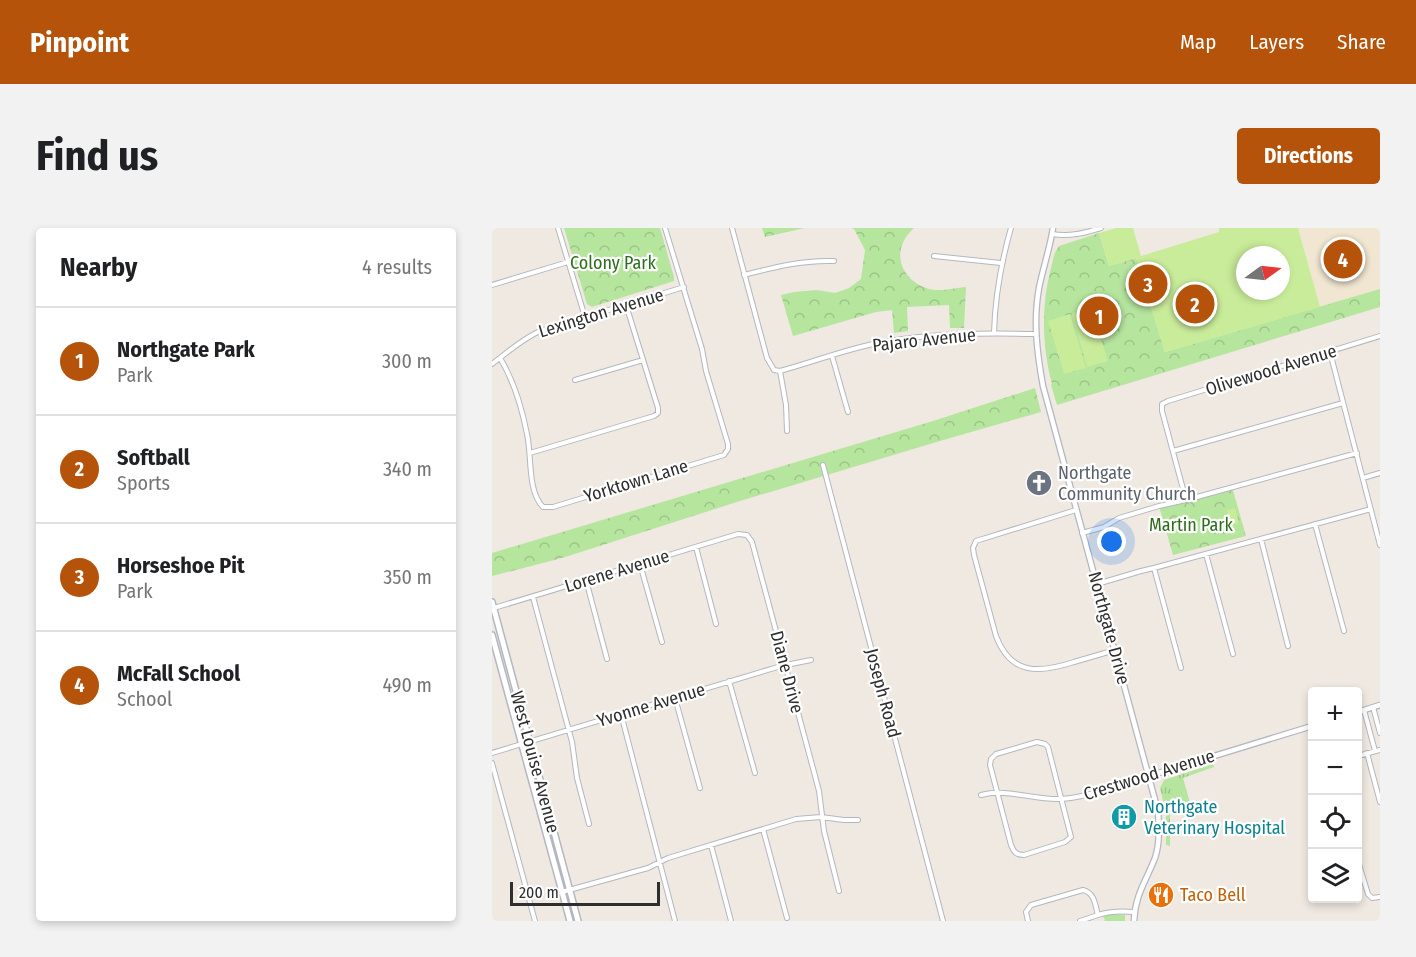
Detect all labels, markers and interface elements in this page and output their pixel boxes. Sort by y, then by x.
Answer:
text: Pinpoint [30,26,129,59]
text: Map [1180,29,1216,55]
text: Layers [1249,29,1304,55]
text: Share [1337,29,1386,55]
button: Directions [1237,128,1380,184]
text: Find us [36,131,158,181]
pin: 4 [1324,237,1362,282]
north arrow [1236,246,1290,300]
text: Nearby [60,252,137,283]
park label: Colony Park [570,252,657,274]
text: 4 results [362,255,432,279]
pin: 3 [1128,262,1168,306]
pin: 2 [1176,282,1214,326]
street label: Lexington Avenue [536,284,666,342]
pin: 1 [1080,294,1118,338]
street label: Pajaro Avenue [871,324,977,356]
text: Northgate Park [117,336,255,363]
street label: Olivewood Avenue [1203,340,1339,400]
text: 1 [75,349,84,373]
text: 300 m [382,349,432,373]
text: Park [117,363,153,387]
text: Softball [117,444,190,471]
street label: Yorktown Lane [581,455,691,507]
text: 2 [75,457,84,481]
text: 340 m [383,457,432,481]
place label: Northgate Community Church [1058,462,1196,505]
church icon: Northgate Community Church [1024,468,1054,498]
text: Sports [117,471,170,495]
park label: Martin Park [1149,514,1234,536]
your location [1097,527,1126,556]
street label: Lorene Avenue [562,545,672,597]
text: Horseshoe Pit [117,552,245,579]
text: 3 [75,565,84,589]
text: 350 m [383,565,432,589]
street label: Northgate Drive [1083,569,1135,687]
text: Park [117,579,153,603]
street label: Diane Drive [765,628,809,716]
street label: Joseph Road [861,646,905,740]
text: McFall School [117,660,240,687]
text: 4 [74,673,85,697]
text: 490 m [382,673,432,697]
street label: Yvonne Avenue [594,678,708,732]
text: School [117,687,172,711]
map controls [1308,687,1362,903]
button: + [1308,687,1362,741]
street label: West Louise Avenue [505,689,565,835]
button: − [1308,741,1362,795]
street label: Crestwood Avenue [1081,745,1217,805]
button: locate [1308,795,1362,849]
place label: Northgate Veterinary Hospital [1144,796,1285,839]
building icon: Northgate Veterinary Hospital [1109,802,1139,832]
button: layers [1308,849,1362,903]
scale bar [510,879,660,906]
restaurant icon: Taco Bell [1146,880,1176,910]
text: 200 m [519,883,559,902]
place label: Taco Bell [1180,884,1246,906]

